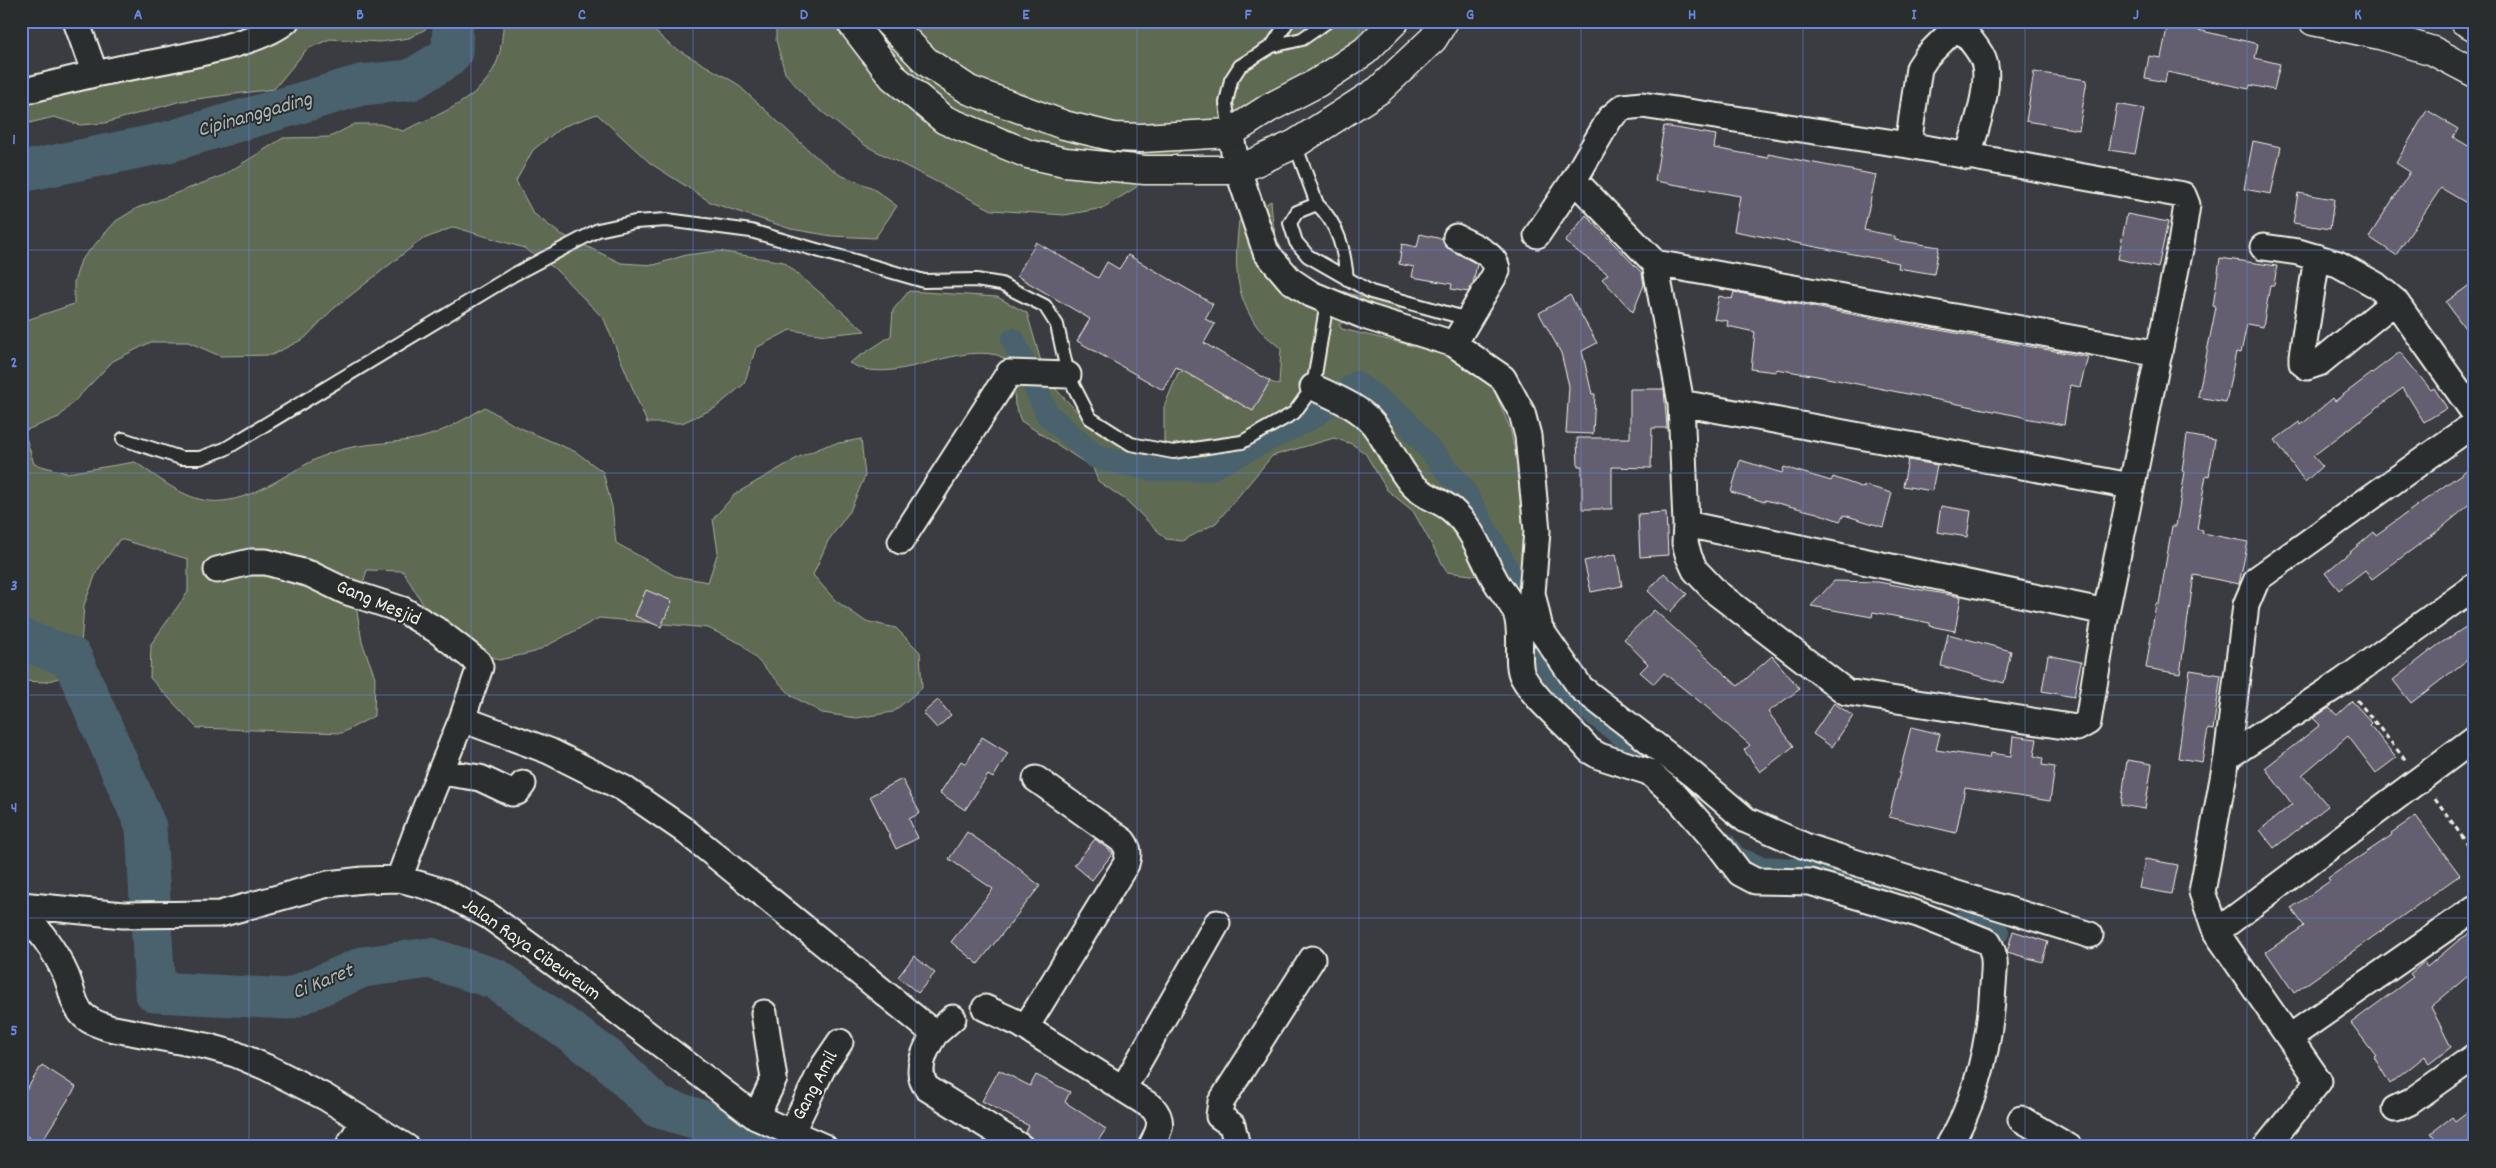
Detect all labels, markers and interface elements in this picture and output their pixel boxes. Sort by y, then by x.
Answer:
text: A [134,4,143,27]
text: B [356,4,364,27]
text: C [578,4,586,27]
text: D [800,4,809,27]
text: E [1022,4,1030,27]
text: F [1244,4,1252,27]
text: G [1466,4,1474,27]
text: H [1688,4,1696,27]
text: I [1912,4,1918,27]
text: J [2133,4,2139,27]
text: K [2354,4,2362,27]
water label: Cipinanggading [194,85,317,147]
text: 1 [12,129,16,152]
text: 2 [11,352,18,375]
street label: Gang Mesjid [331,574,425,634]
text: 3 [10,575,18,598]
text: 4 [11,797,17,820]
street label: Jalan Raya Cibeureum [456,891,606,1009]
water label: Ci Karet [288,956,360,1009]
text: 5 [10,1020,18,1043]
street label: Gang Amil [786,1046,846,1126]

